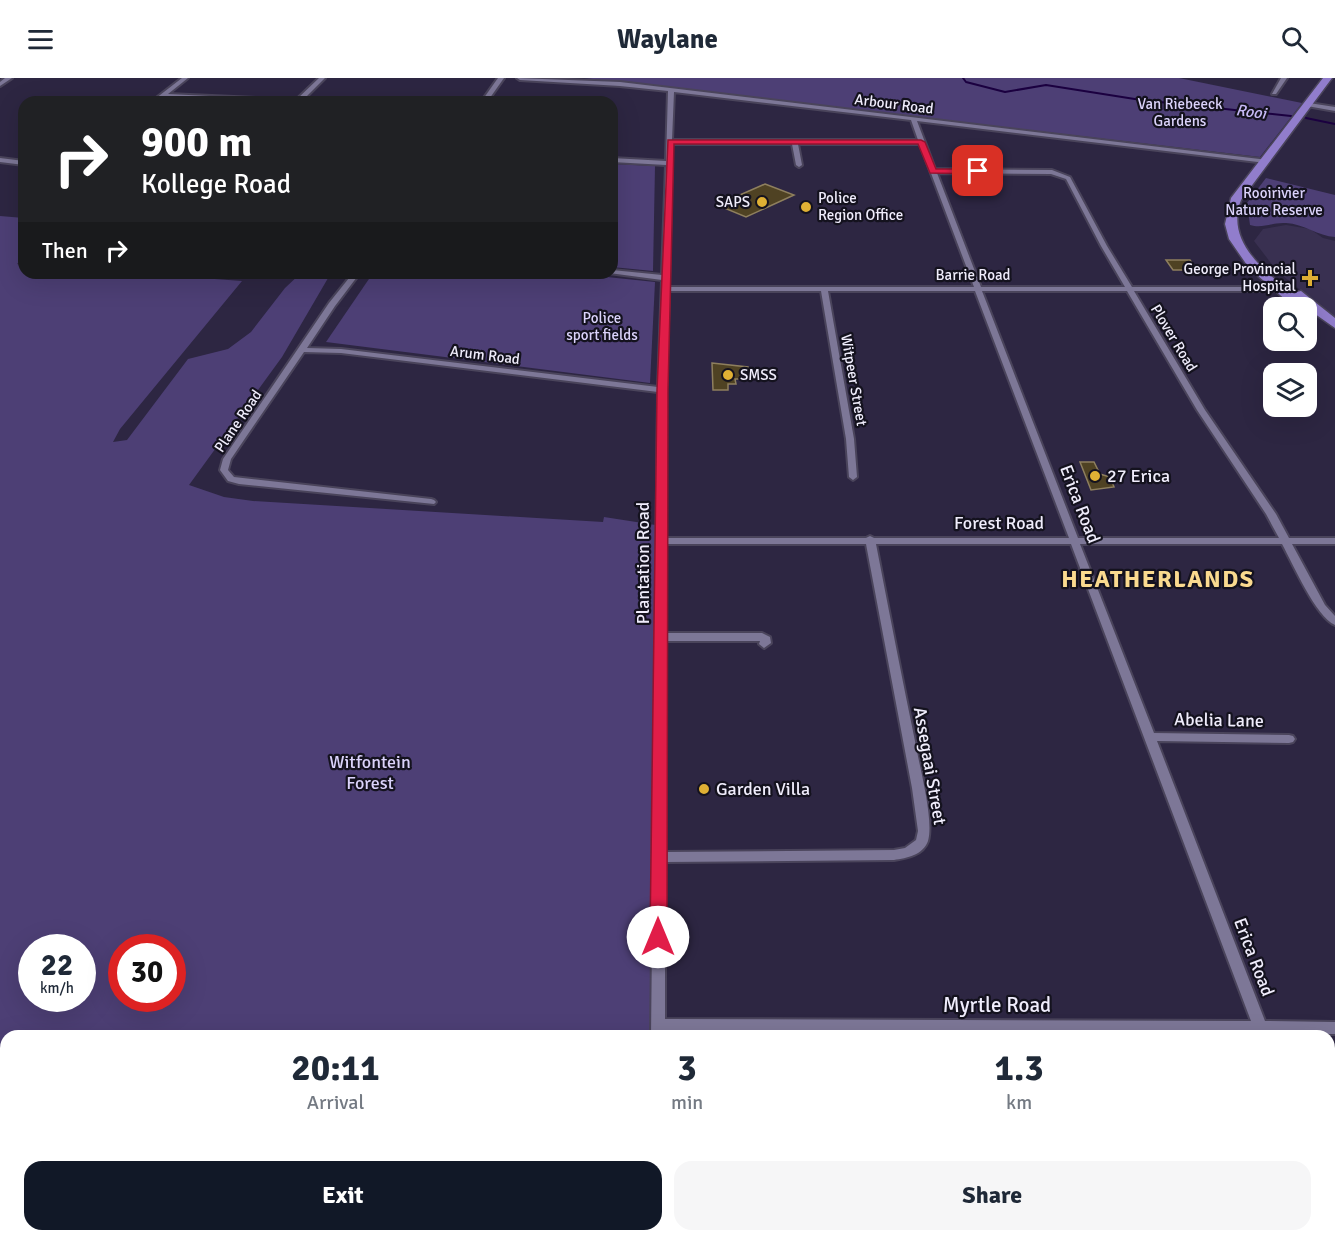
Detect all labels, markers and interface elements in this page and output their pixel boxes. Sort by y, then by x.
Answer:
icon: menu [24,23,57,56]
text: Waylane [617,23,718,56]
icon: search [1278,23,1311,56]
street label: Arbour Road [853,90,935,118]
park label: Van Riebeeck Gardens [1137,95,1223,130]
water label: Rooi [1235,100,1269,124]
text: 900 m [141,117,252,168]
icon: right [42,120,120,198]
pin [952,145,1003,196]
icon: arrive [961,154,994,187]
text: Kollege Road [141,168,291,201]
park label: Rooirivier Nature Reserve [1225,184,1323,219]
place label: Police Region Office [818,189,903,224]
place label: SAPS [716,193,750,211]
marker: SAPS [755,195,769,209]
marker: Police Region Office [799,200,813,214]
icon: right [100,234,133,267]
text: Then [42,237,88,264]
place label: George Provincial Hospital [1184,260,1296,295]
street label: Barrie Road [936,266,1011,284]
marker: George Provincial Hospital [1301,269,1319,287]
map controls [1263,297,1317,417]
button: search [1263,297,1317,351]
street label: Plover Road [1147,301,1201,375]
park label: Police sport fields [566,309,638,344]
street label: Witpeer Street [837,333,871,427]
street label: Arum Road [449,342,521,368]
button: layers [1263,363,1317,417]
place label: SMSS [740,366,777,384]
marker: SMSS [721,368,735,382]
street label: Plane Road [211,386,266,456]
street label: Erica Road [1055,462,1105,546]
place label: 27 Erica [1107,465,1170,487]
marker: 27 Erica [1088,469,1102,483]
street label: Plantation Road [632,502,654,624]
street label: Forest Road [954,512,1044,534]
district label: HEATHERLANDS [1061,564,1255,594]
street label: Assegaai Street [909,705,951,827]
street label: Abelia Lane [1174,708,1264,732]
park label: Witfontein Forest [329,751,411,794]
place label: Garden Villa [716,778,810,800]
marker: Garden Villa [697,782,711,796]
position arrow [626,905,690,969]
street label: Erica Road [1229,915,1279,999]
speed limit sign: 30 [108,934,186,1012]
text: 22 [41,947,73,984]
text: km/h [40,979,74,997]
street label: Myrtle Road [943,992,1051,1018]
text: 20:11 [291,1046,380,1091]
text: 3 [677,1046,697,1091]
text: 1.3 [995,1046,1044,1091]
text: Arrival [307,1090,364,1115]
text: min [671,1090,703,1115]
text: km [1006,1090,1032,1115]
button: Exit [24,1161,662,1230]
button: Share [674,1161,1311,1230]

